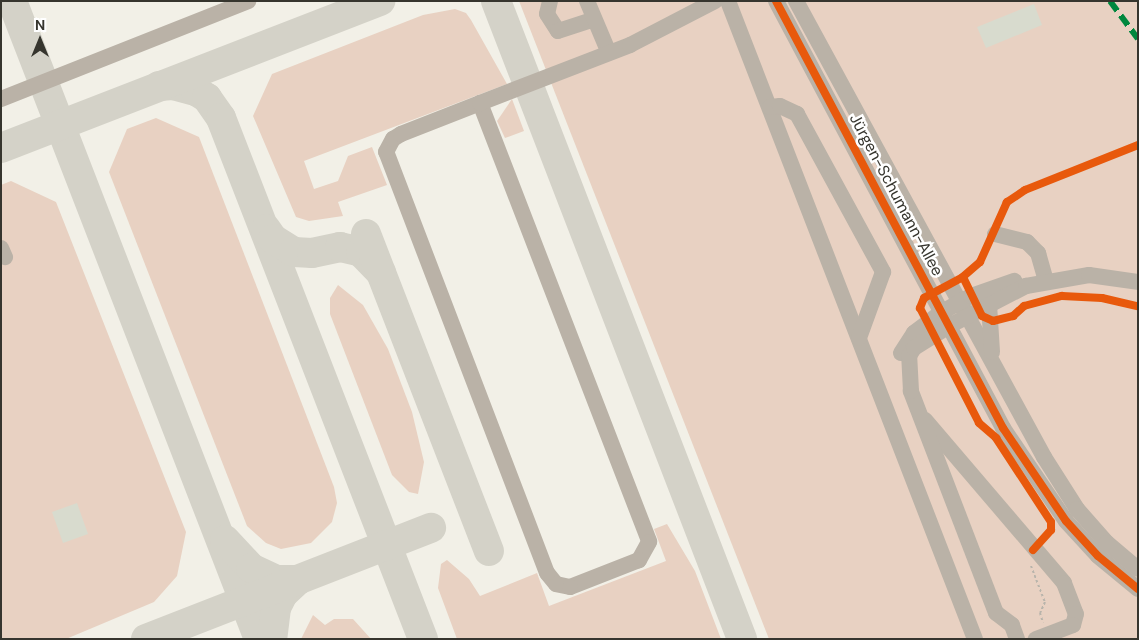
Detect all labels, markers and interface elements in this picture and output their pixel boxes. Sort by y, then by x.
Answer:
north arrow [15,15,65,65]
text: N [35,16,45,34]
street label: Jürgen-Schumann-Allee [845,111,947,279]

